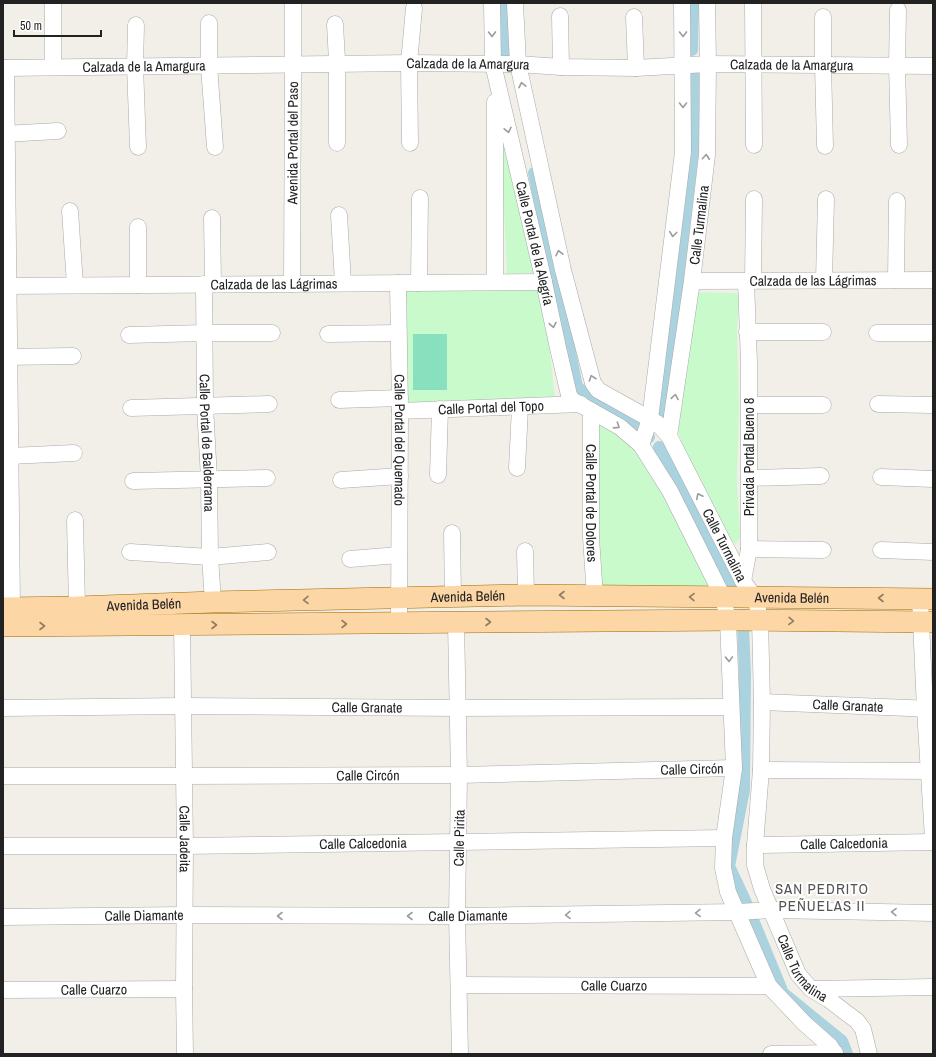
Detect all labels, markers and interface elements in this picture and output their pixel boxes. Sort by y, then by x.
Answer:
scale bar [14,12,101,38]
text: 50 m [20,18,42,34]
one-way arrow [488,31,496,37]
one-way arrow [679,31,687,37]
street label: Calzada de la Amargura [406,54,531,74]
street label: Calzada de la Amargura [730,55,854,74]
street label: Calzada de la Amargura [82,56,206,76]
street label: Avenida Portal del Paso [283,81,302,206]
one-way arrow [519,82,527,88]
one-way arrow [679,102,687,108]
one-way arrow [504,126,512,133]
one-way arrow [702,154,711,160]
street label: Calle Portal de la Alegría [512,179,558,307]
street label: Calle Turmalina [685,184,713,266]
one-way arrow [669,231,678,237]
one-way arrow [556,250,564,256]
street label: Calzada de las Lágrimas [749,271,877,290]
street label: Calzada de las Lágrimas [210,275,338,293]
one-way arrow [548,321,557,328]
street label: Calle Portal de Balderrama [196,374,218,513]
street label: Calle Portal del Quemado [390,374,409,506]
one-way arrow [588,375,597,382]
one-way arrow [670,394,679,400]
street label: Calle Portal del Topo [438,396,544,419]
street label: Privada Portal Bueno 8 [740,398,758,516]
one-way arrow [613,421,620,429]
street label: Calle Portal de Dolores [582,444,602,563]
one-way arrow [696,493,704,501]
street label: Calle Turmalina [698,505,751,585]
street label: Avenida Belén [429,586,505,606]
street label: Avenida Belén [753,588,829,607]
one-way arrow [559,591,565,599]
one-way arrow [689,593,695,601]
street label: Avenida Belén [105,594,182,615]
one-way arrow [878,594,884,602]
one-way arrow [303,596,309,604]
one-way arrow [788,617,794,625]
one-way arrow [485,618,491,626]
one-way arrow [341,620,347,628]
one-way arrow [211,621,217,629]
one-way arrow [39,622,45,630]
one-way arrow [725,656,734,662]
street label: Calle Granate [812,695,884,716]
street label: Calle Granate [331,698,403,717]
street label: Calle Circón [660,759,724,779]
street label: Calle Circón [336,766,400,784]
street label: Calle Jadeita [175,805,194,873]
street label: Calle Pirita [450,809,469,867]
street label: Calle Calcedonia [319,834,407,853]
street label: Calle Calcedonia [800,834,889,853]
district label: SAN PEDRITO PEÑUELAS II [775,878,869,916]
street label: Calle Diamante [104,906,184,925]
street label: Calle Diamante [428,906,508,925]
one-way arrow [891,908,897,916]
one-way arrow [695,909,701,917]
one-way arrow [565,910,571,919]
one-way arrow [277,912,283,920]
one-way arrow [407,912,413,920]
street label: Calle Turmalina [773,932,831,1006]
street label: Calle Cuarzo [581,976,647,995]
street label: Calle Cuarzo [61,980,127,999]

